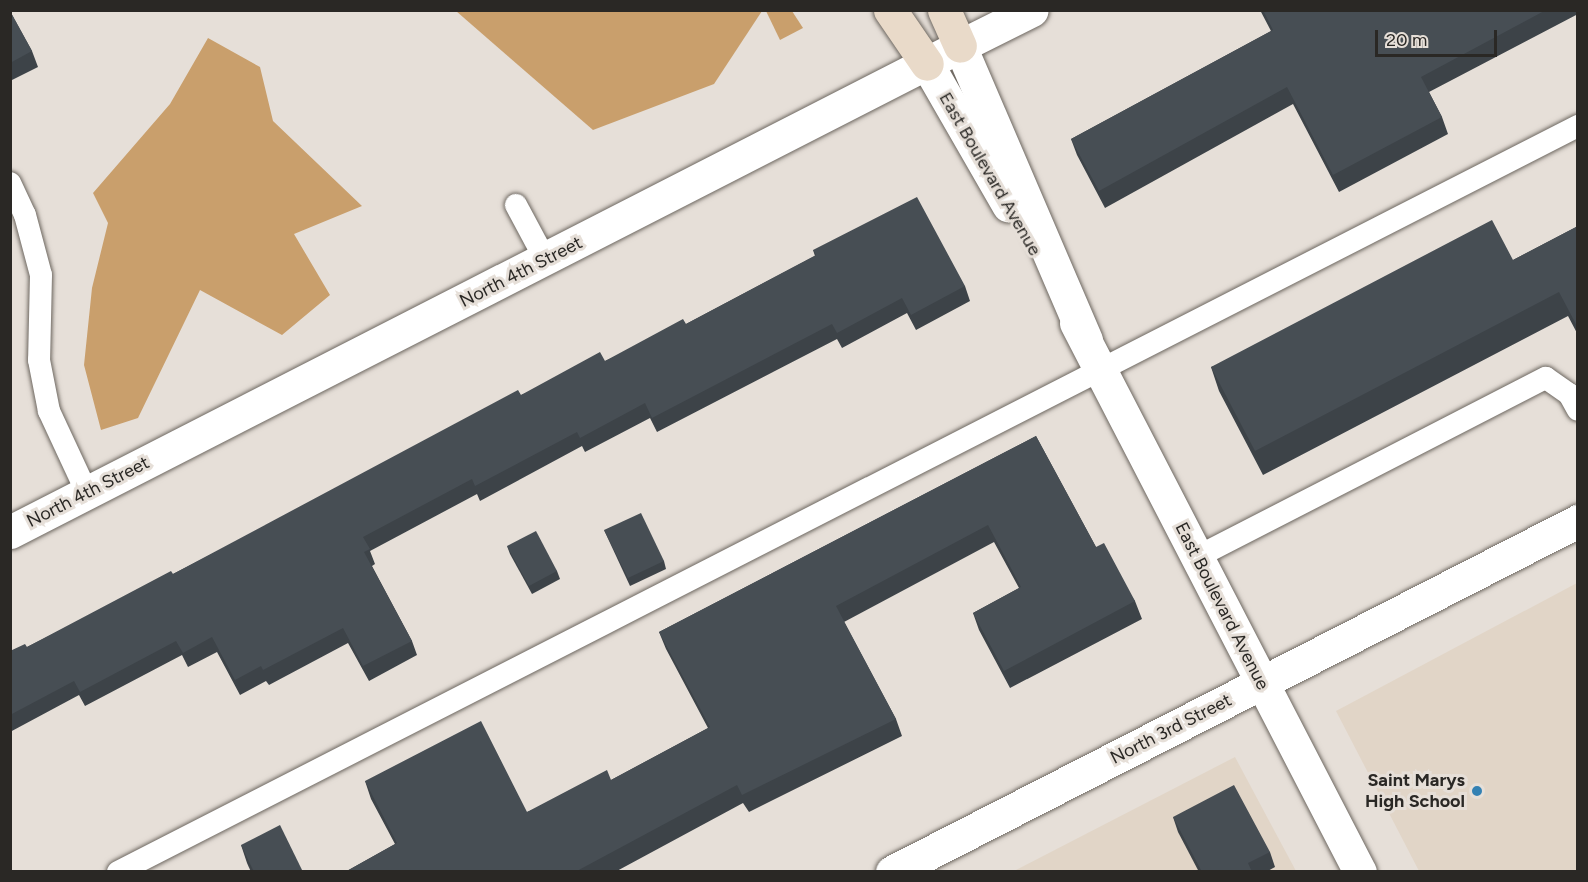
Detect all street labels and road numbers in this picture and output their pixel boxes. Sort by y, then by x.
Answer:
street label: East Boulevard Avenue [934,89,1046,259]
street label: North 4th Street [456,232,586,312]
street label: North 4th Street [23,452,153,532]
street label: East Boulevard Avenue [1170,519,1274,693]
street label: North 3rd Street [1107,689,1235,769]

